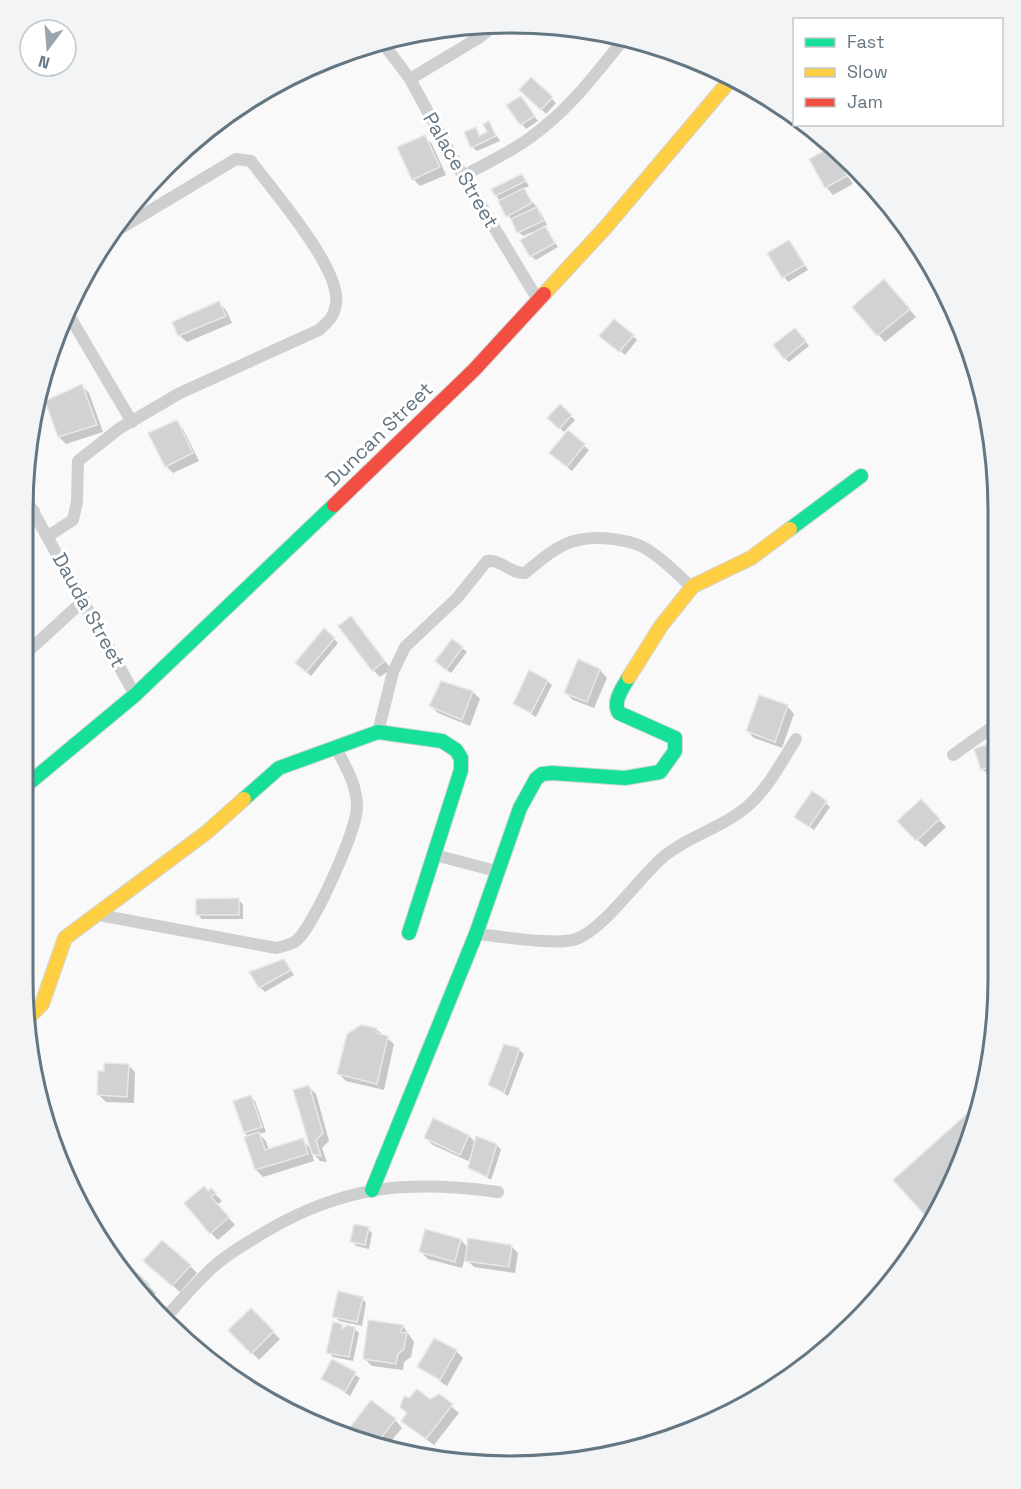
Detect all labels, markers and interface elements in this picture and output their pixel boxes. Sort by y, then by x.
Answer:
north arrow [18,18,78,78]
legend [793,18,1003,126]
text: Fast [847,30,884,53]
text: N [36,50,52,74]
text: Slow [847,60,888,83]
text: Jam [847,90,883,113]
street label: Palace Street [417,107,505,233]
street label: Duncan Street [320,376,438,492]
street label: Dauda Street [47,548,131,672]

